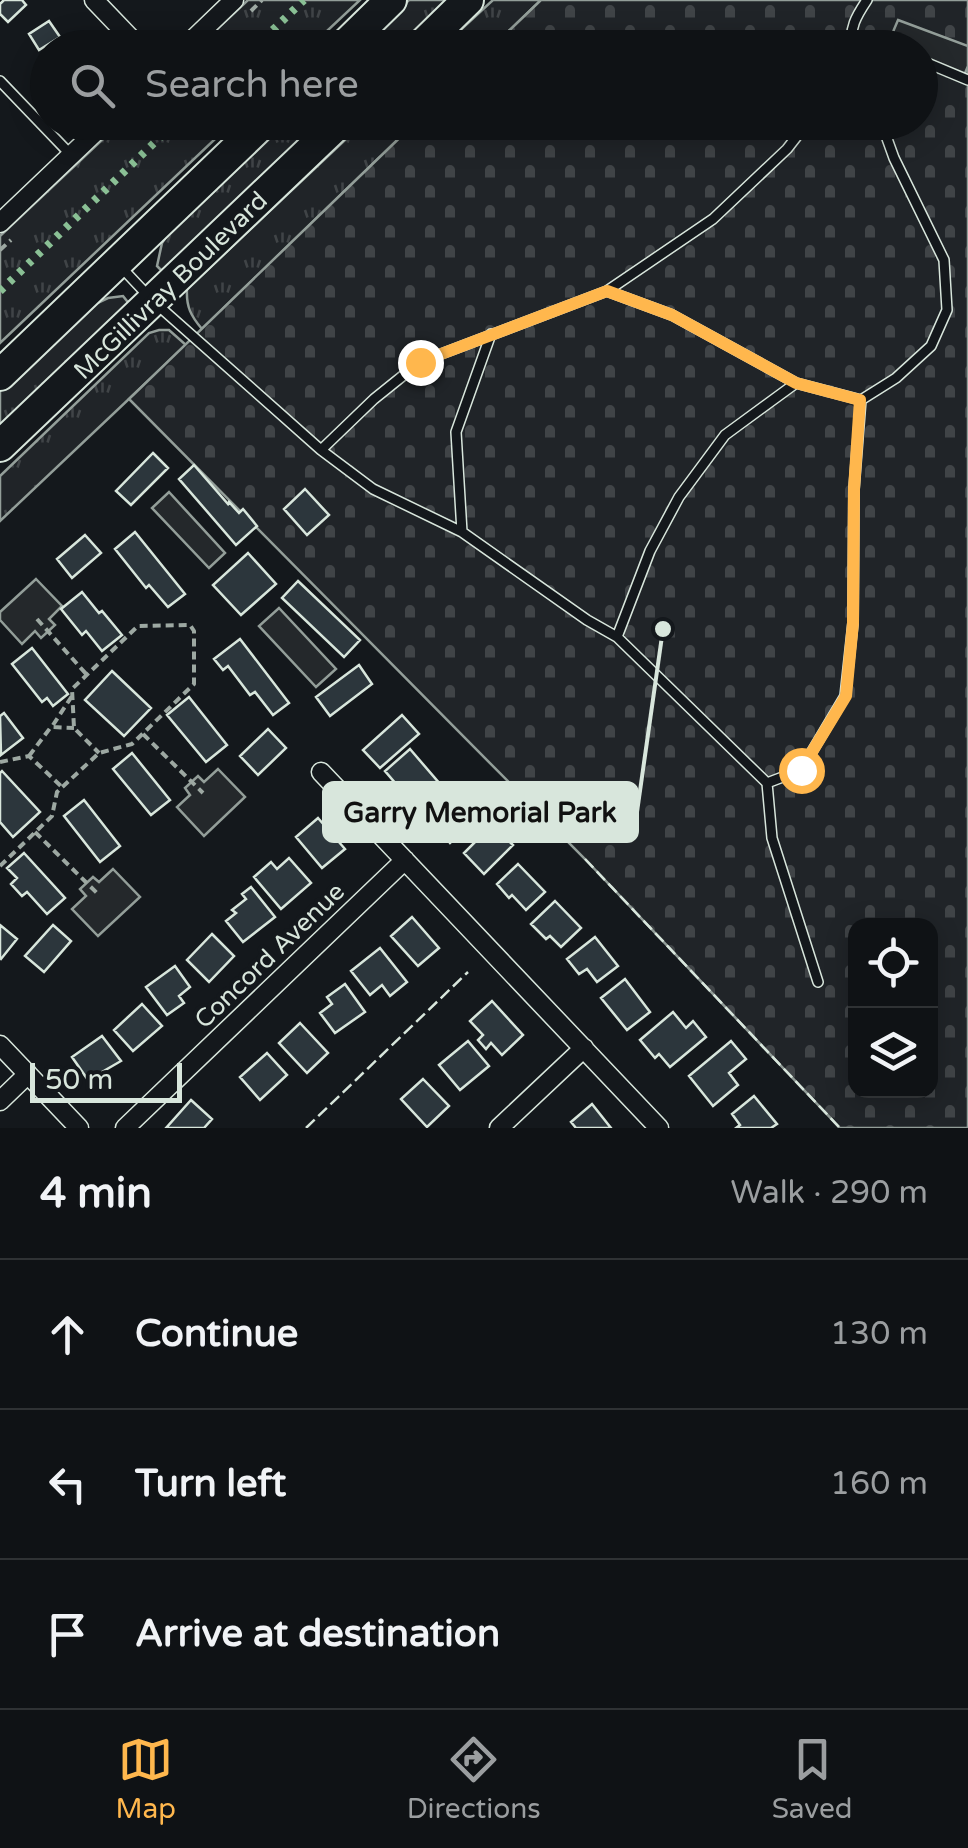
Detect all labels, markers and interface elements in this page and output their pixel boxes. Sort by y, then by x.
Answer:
search box [30,30,938,140]
icon: search [65,58,120,113]
text: Search here [145,62,359,108]
street label: McGillivray Boulevard [68,186,274,386]
route end [398,340,444,386]
route start [779,748,825,794]
callout: Garry Memorial Park [324,783,637,841]
text: Garry Memorial Park [343,796,617,830]
street label: Concord Avenue [188,877,351,1035]
map controls [848,918,938,1098]
button: locate [848,918,938,1008]
button: layers [848,1008,938,1098]
scale bar [30,1058,182,1102]
text: 50 m [45,1063,113,1097]
text: 4 min [40,1168,152,1219]
text: Walk · 290 m [731,1174,928,1212]
icon: ahead [40,1307,95,1362]
text: Continue [135,1311,298,1357]
text: 130 m [830,1315,928,1353]
icon: left [40,1457,95,1512]
text: Turn left [135,1461,286,1507]
text: 160 m [830,1465,928,1503]
icon: arrive [40,1607,95,1662]
text: Arrive at destination [135,1611,500,1657]
tab: Map [115,1732,176,1826]
tab: Directions [407,1732,541,1826]
tab: Saved [772,1732,853,1826]

